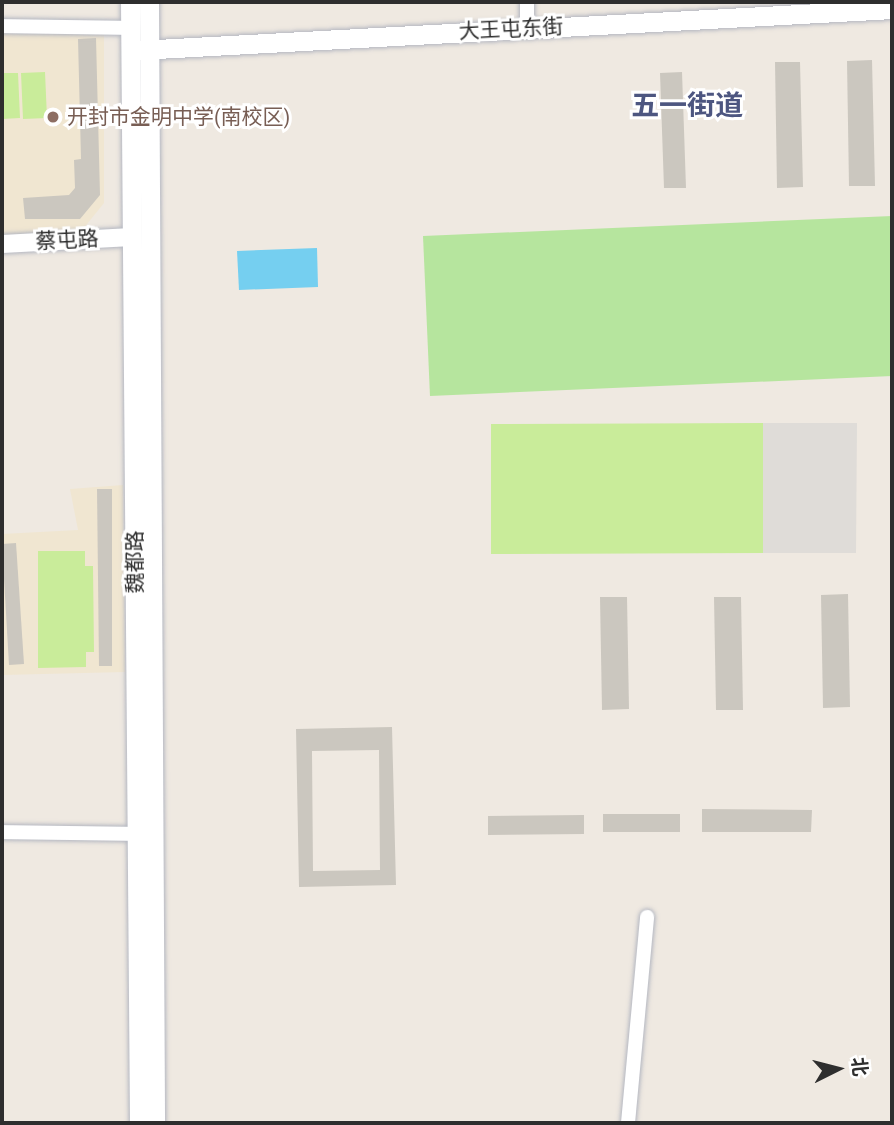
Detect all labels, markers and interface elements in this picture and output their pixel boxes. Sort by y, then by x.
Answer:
street label: 大王屯东街 [458,14,564,44]
district label: 五一街道 [631,89,743,123]
place label: 开封市金明中学(南校区) [67,104,290,130]
marker: 开封市金明中学(南校区) [45,109,61,125]
street label: 蔡屯路 [35,226,99,254]
street label: 魏都路 [122,531,148,593]
north arrow [803,1034,873,1104]
text: 北 [847,1056,872,1077]

